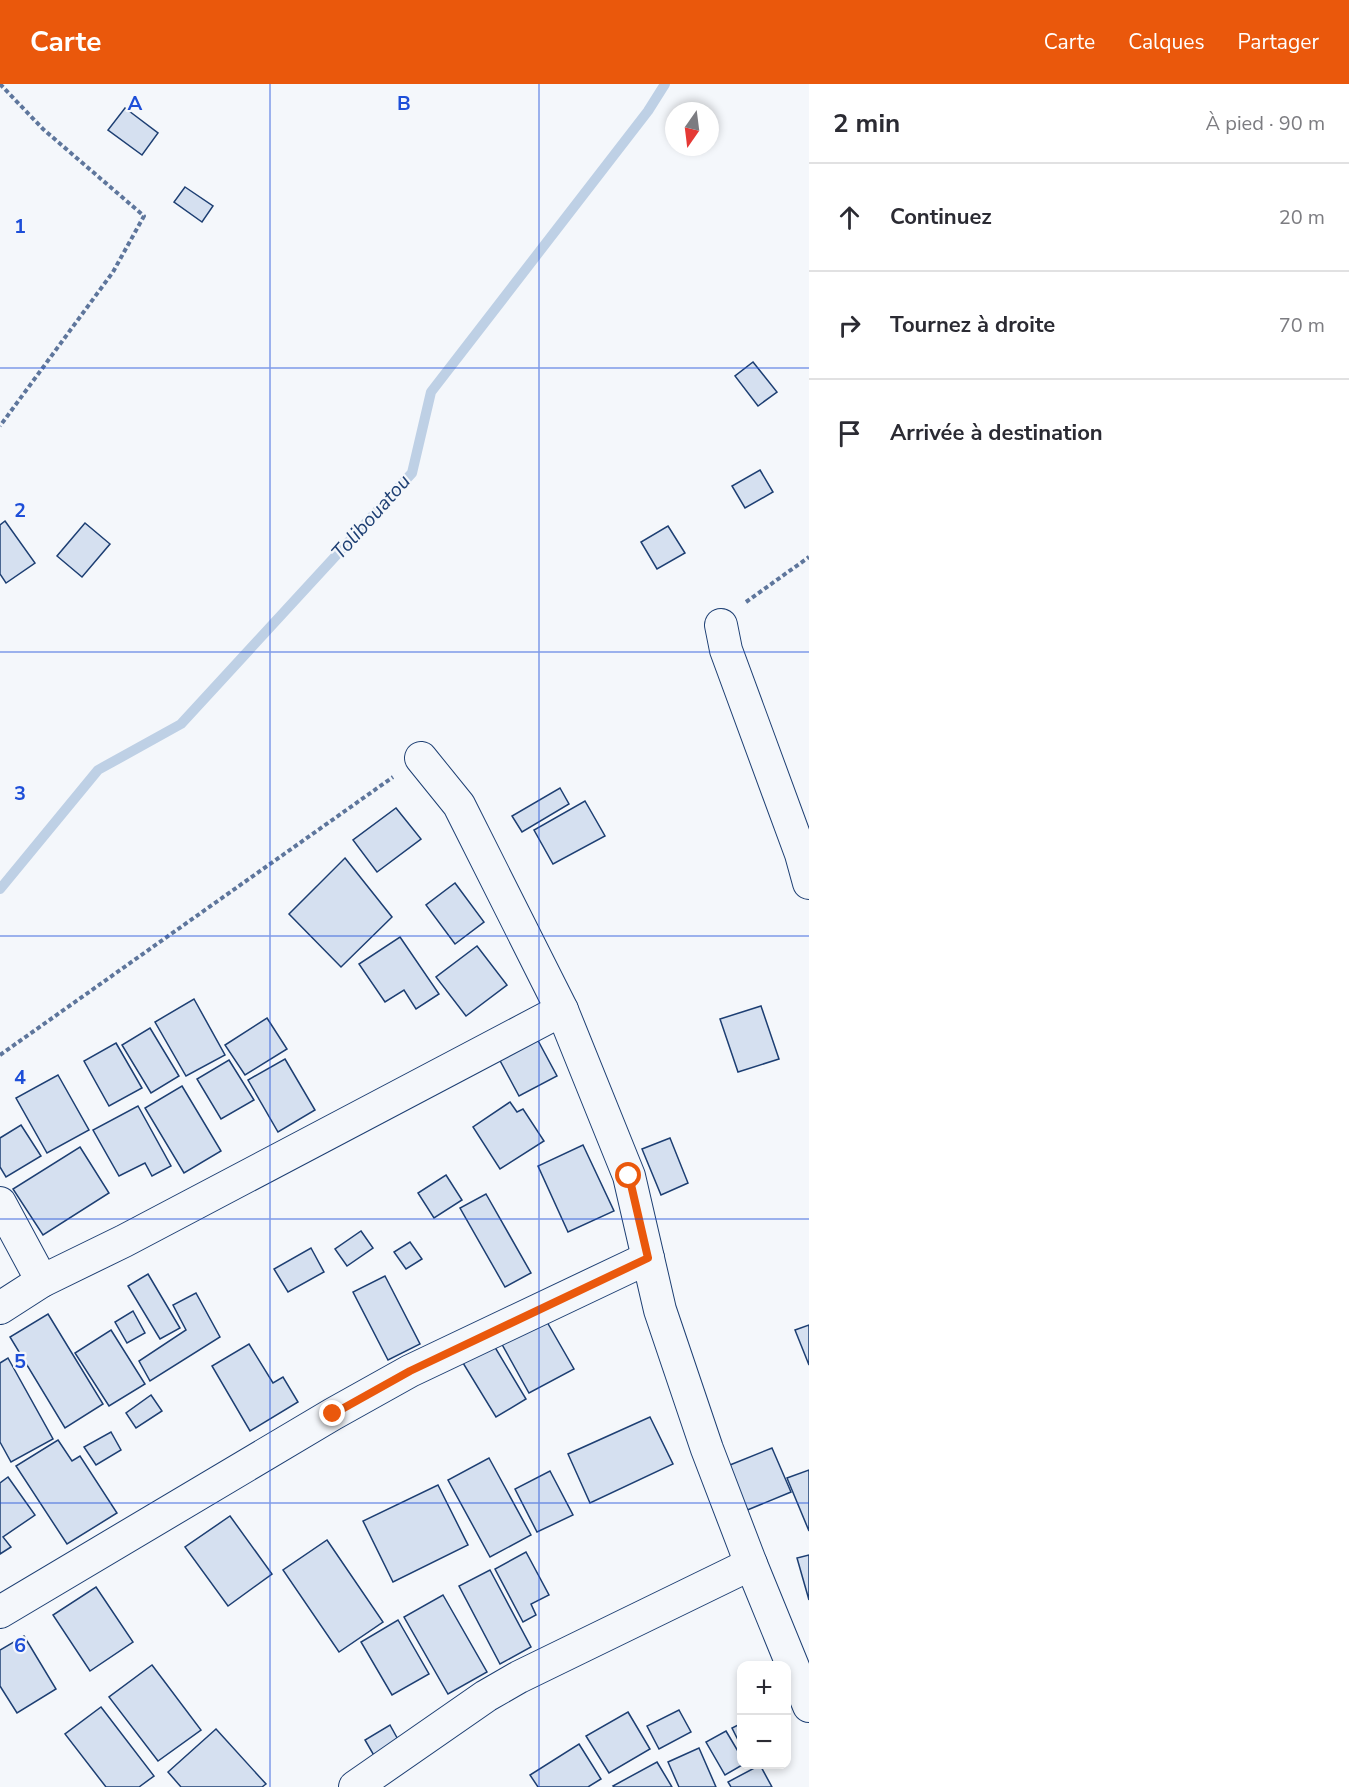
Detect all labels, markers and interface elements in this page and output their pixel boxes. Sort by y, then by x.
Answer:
text: Carte [30,23,101,61]
text: Carte [1044,28,1095,56]
text: Calques [1128,28,1205,56]
text: Partager [1238,28,1319,56]
text: A [128,90,143,117]
text: B [397,90,411,117]
north arrow [665,102,719,156]
text: 2 min [833,106,900,141]
text: À pied · 90 m [1206,110,1325,137]
icon: ahead [833,201,866,234]
text: Continuez [890,202,992,232]
text: 20 m [1279,204,1325,231]
text: 1 [14,213,26,240]
icon: right [833,309,866,342]
text: Tournez à droite [890,310,1055,340]
text: 70 m [1279,312,1325,339]
icon: arrive [833,417,866,450]
text: Arrivée à destination [890,418,1103,448]
water label: Tolibouatou [325,469,417,565]
text: 2 [14,497,26,524]
text: 3 [14,780,26,807]
text: 4 [14,1064,26,1091]
route start [615,1162,641,1188]
text: 5 [14,1348,26,1375]
route end [319,1400,345,1426]
text: 6 [14,1632,26,1659]
map controls [737,1661,791,1769]
button: + [737,1661,791,1715]
button: − [737,1715,791,1769]

